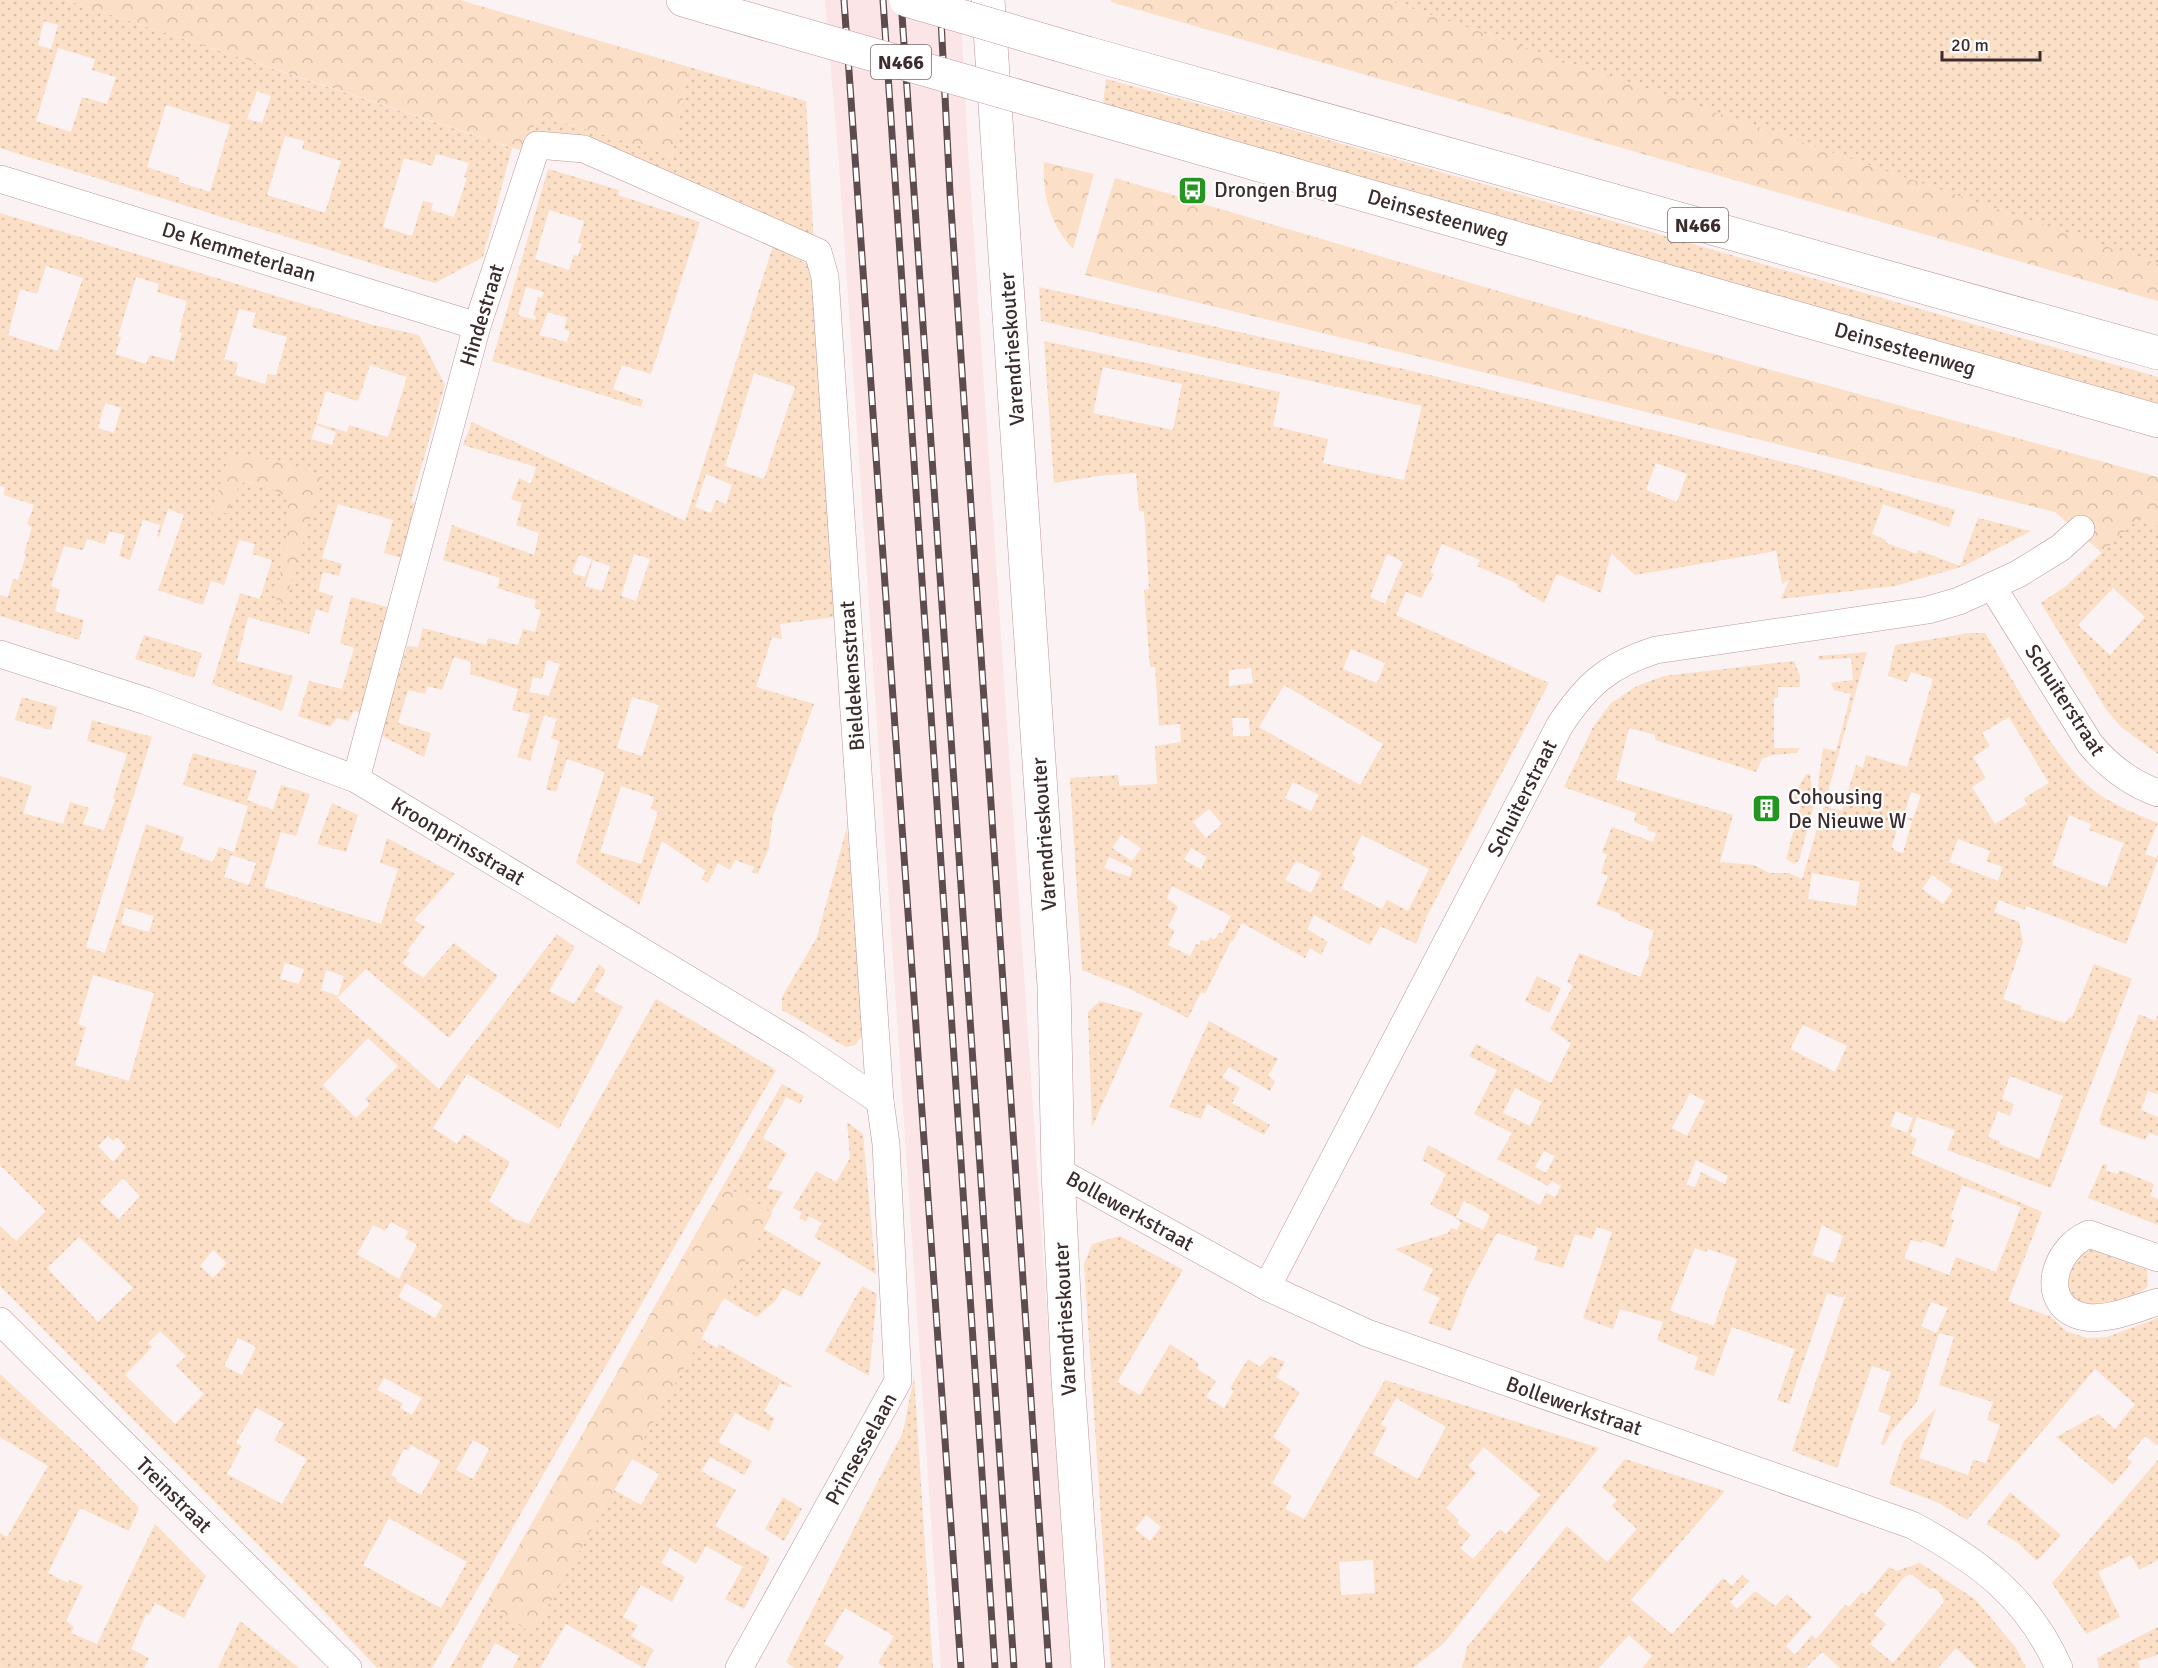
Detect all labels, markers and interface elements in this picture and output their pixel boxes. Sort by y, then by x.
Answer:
scale bar [1942,24,2040,62]
text: 20 m [1951,34,1989,56]
road number: N466 [871,45,931,79]
bus stop icon: Drongen Brug [1177,174,1209,206]
place label: Drongen Brug [1214,177,1338,203]
street label: Deinsesteenweg [1364,183,1512,249]
road number: N466 [1668,208,1728,242]
street label: De Kemmeterlaan [159,216,319,288]
street label: Hindestraat [454,261,510,369]
street label: Varendrieskouter [994,271,1030,427]
street label: Deinsesteenweg [1831,316,1979,382]
street label: Bieldekensstraat [834,600,870,752]
street label: Schuiterstraat [2019,639,2111,761]
street label: Schuiterstraat [1481,735,1563,861]
street label: Varendrieskouter [1026,756,1062,912]
place label: Cohousing De Nieuwe W [1788,784,1907,834]
street label: Kroonprinsstraat [386,791,530,891]
building icon: Cohousing De Nieuwe W [1751,793,1783,825]
street label: Bollewerkstraat [1062,1165,1198,1257]
street label: Varendrieskouter [1048,1241,1082,1396]
street label: Bollewerkstraat [1503,1371,1645,1441]
street label: Prinsesselaan [819,1388,903,1510]
street label: Treinstraat [131,1452,217,1538]

